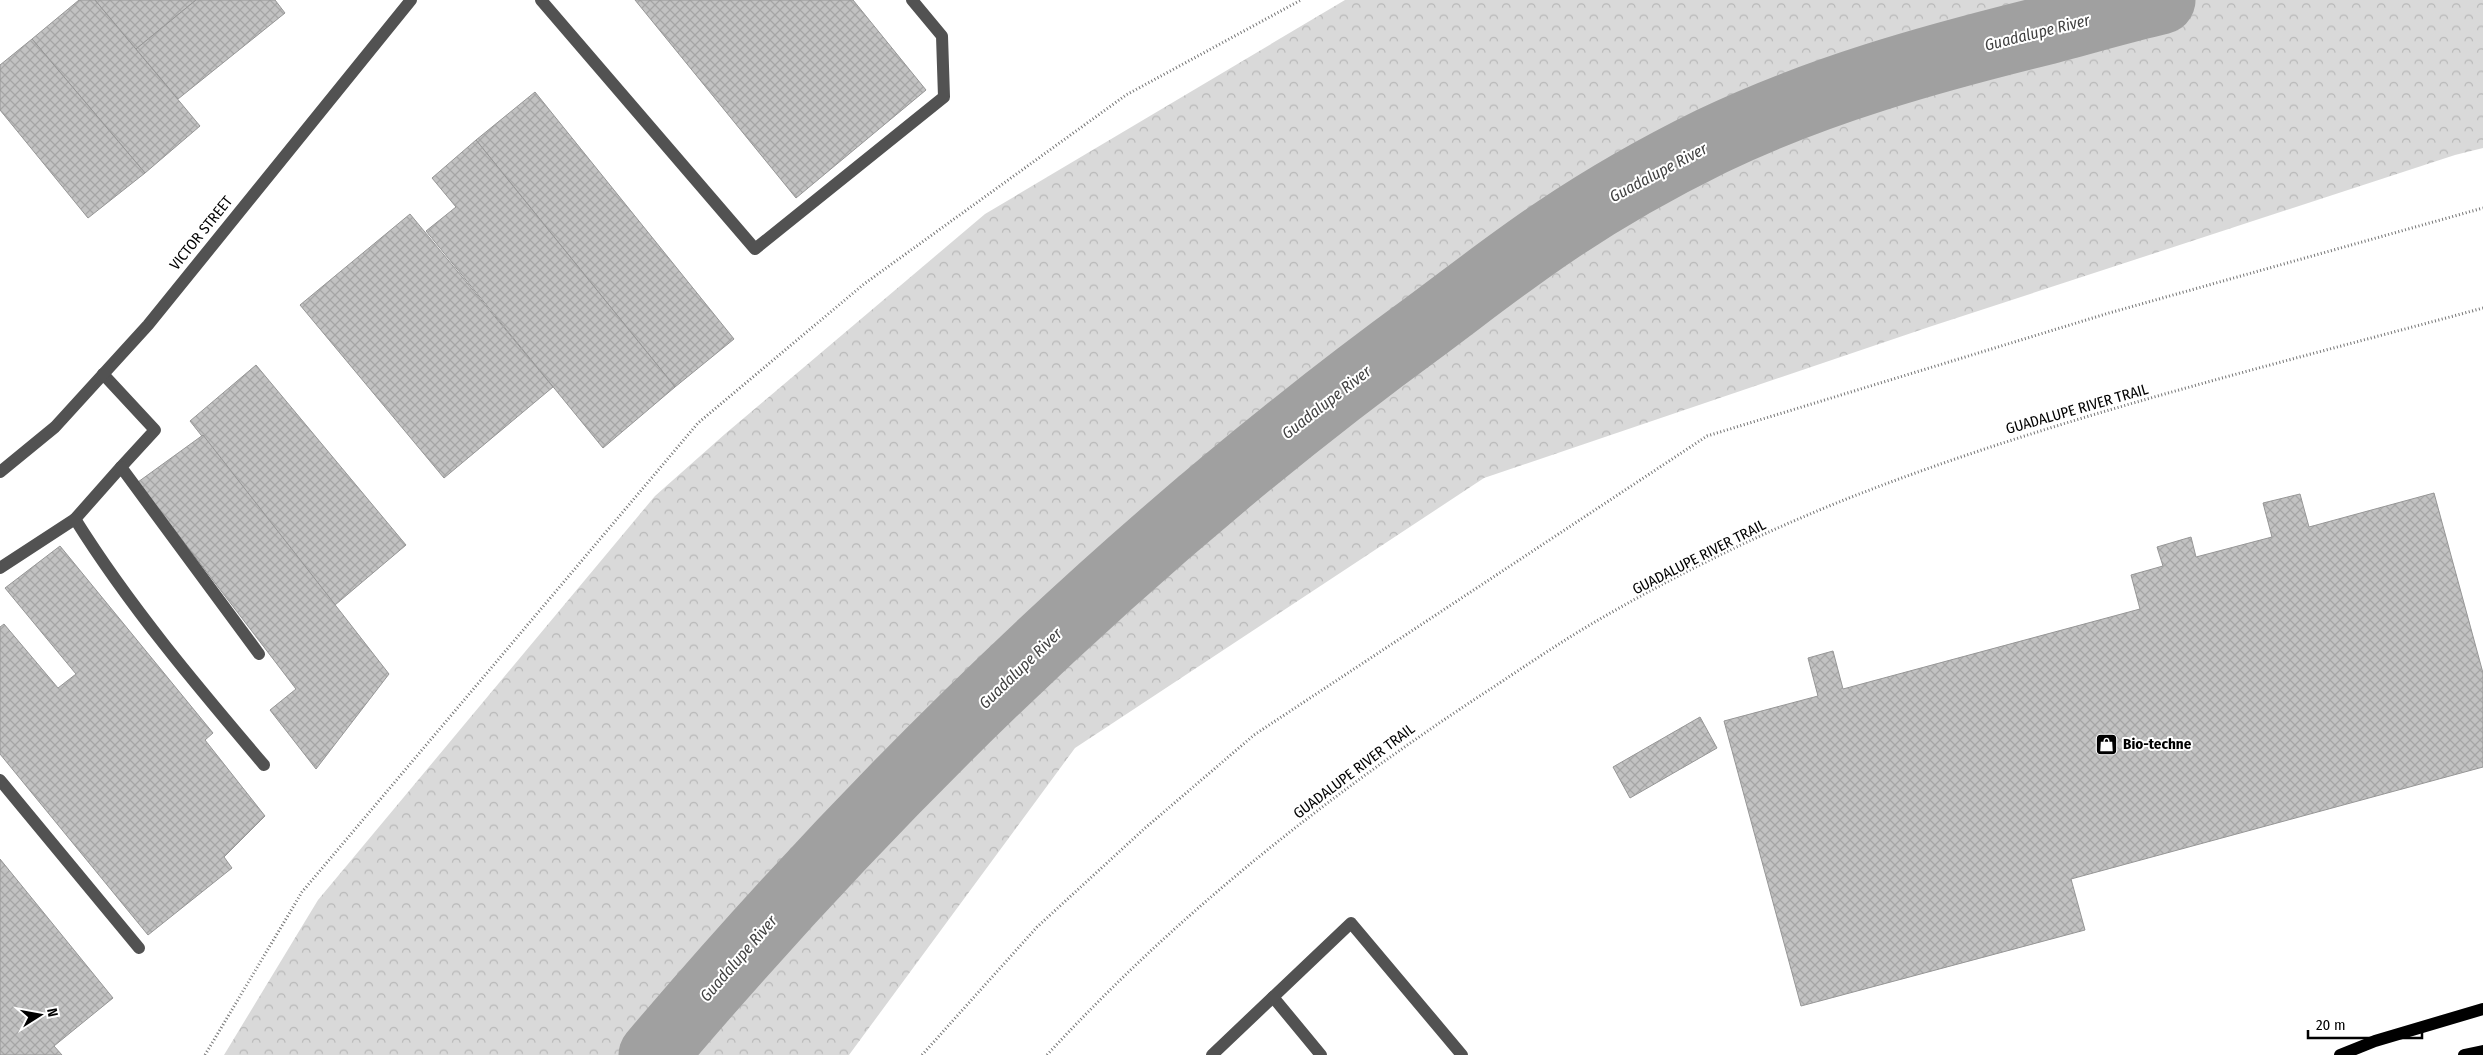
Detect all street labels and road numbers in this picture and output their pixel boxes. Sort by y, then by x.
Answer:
street label: VICTOR STREET [166,192,236,274]
street label: GUADALUPE RIVER TRAIL [2004,380,2151,438]
street label: GUADALUPE RIVER TRAIL [1629,515,1769,598]
street label: GUADALUPE RIVER TRAIL [1290,719,1418,822]

